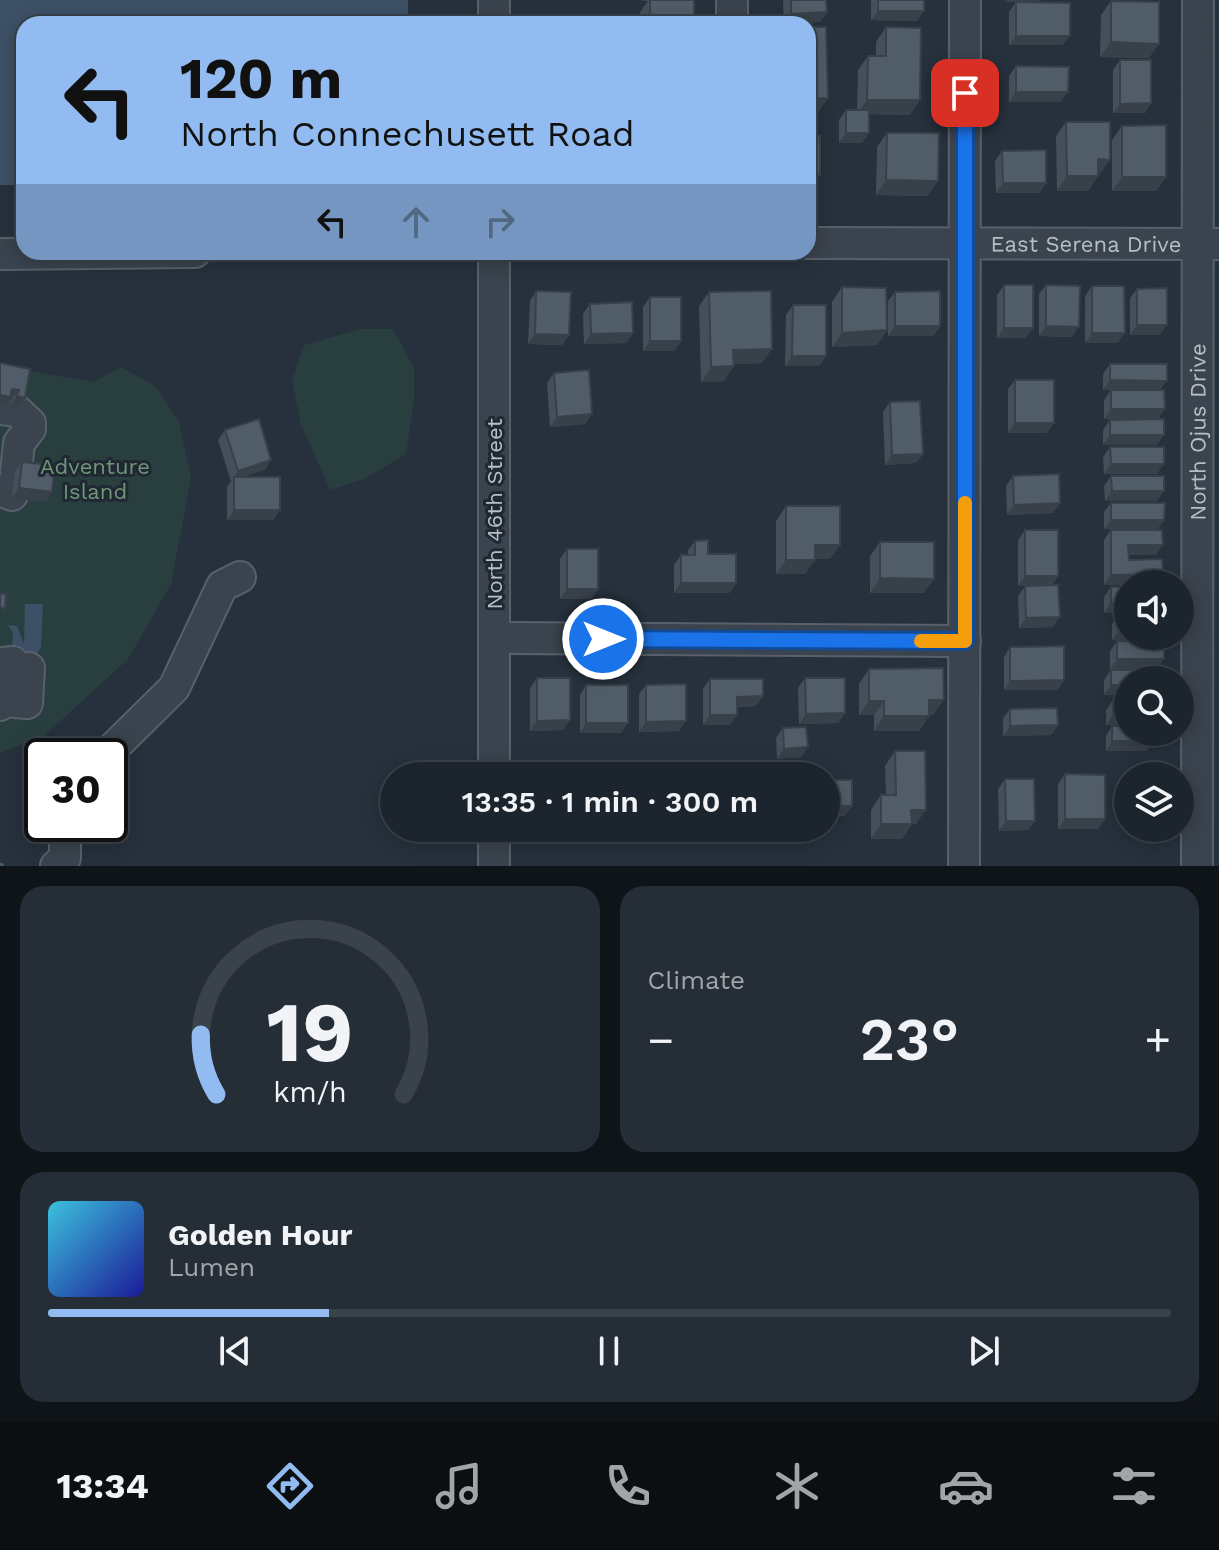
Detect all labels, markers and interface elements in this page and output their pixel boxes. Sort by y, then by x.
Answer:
text: 120 m [180,46,342,112]
icon: left [48,48,152,152]
pin [931,59,999,127]
icon: arrive [943,71,987,115]
text: North Connechusett Road [180,113,635,155]
icon: left [310,200,354,244]
icon: ahead [394,200,438,244]
icon: right [478,200,522,244]
street label: East Serena Drive [991,231,1181,256]
street label: North Ojus Drive [1185,343,1210,521]
street label: North 46th Street [482,418,507,610]
park label: Adventure Island [40,454,150,504]
map controls [1114,570,1194,842]
button: sound [1114,570,1194,650]
position arrow [561,597,645,681]
button: search [1114,666,1194,746]
speed limit sign: 30 [24,738,128,842]
button: layers [1114,762,1194,842]
text: 13:35 · 1 min · 300 m [462,784,758,819]
text: Climate [648,965,745,995]
text: 19 [266,984,353,1081]
text: 23° [859,1004,959,1075]
text: − [648,1014,674,1066]
text: + [1144,1014,1171,1066]
text: km/h [273,1075,347,1109]
text: Golden Hour [168,1217,352,1252]
text: Lumen [168,1252,255,1282]
icon: previous [213,1329,257,1373]
icon: pause [587,1329,631,1373]
icon: next [962,1329,1006,1373]
icon: directions [262,1458,318,1514]
icon: music [431,1458,487,1514]
icon: phone [600,1458,656,1514]
icon: climate [769,1458,825,1514]
icon: car [938,1458,994,1514]
icon: filters [1106,1458,1162,1514]
text: 13:34 [56,1465,149,1507]

